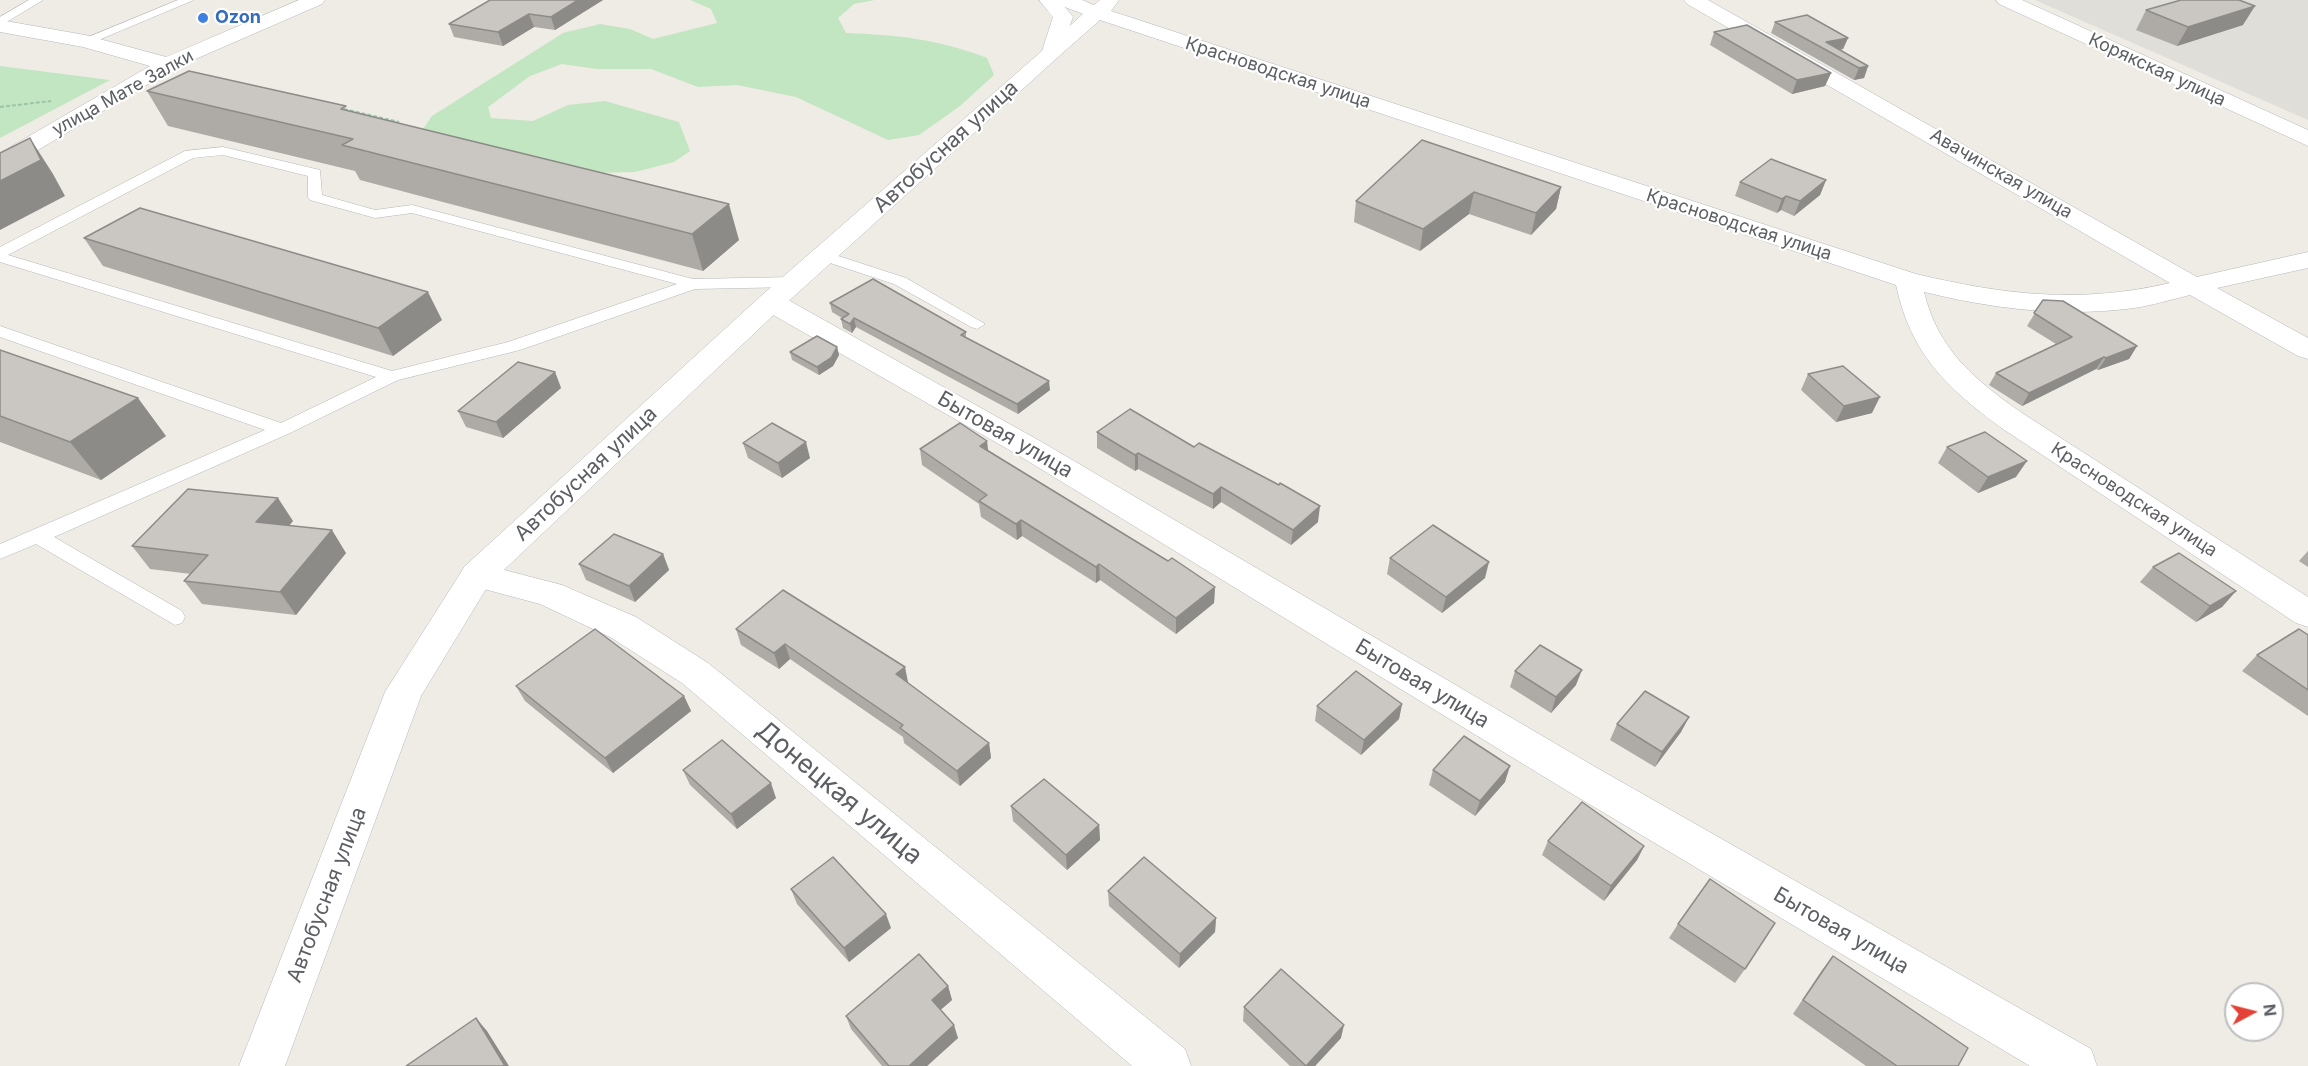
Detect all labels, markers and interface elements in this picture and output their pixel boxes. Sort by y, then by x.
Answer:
place label: Ozon [215,7,261,29]
marker: Ozon [196,11,210,25]
street label: Корякская улица [2085,29,2229,111]
street label: Красноводская улица [1183,33,1373,113]
street label: улица Мате Залки [49,45,197,141]
street label: Автобусная улица [869,76,1023,218]
street label: Авачинская улица [1926,124,2076,224]
street label: Красноводская улица [1644,185,1834,265]
street label: Бытовая улица [933,386,1077,484]
street label: Автобусная улица [510,401,662,547]
street label: Красноводская улица [2047,438,2221,562]
street label: Бытовая улица [1350,634,1494,734]
street label: Донецкая улица [750,714,928,872]
street label: Автобусная улица [282,804,372,986]
street label: Бытовая улица [1769,882,1913,980]
north arrow [2224,982,2284,1042]
text: N [2259,1003,2281,1017]

